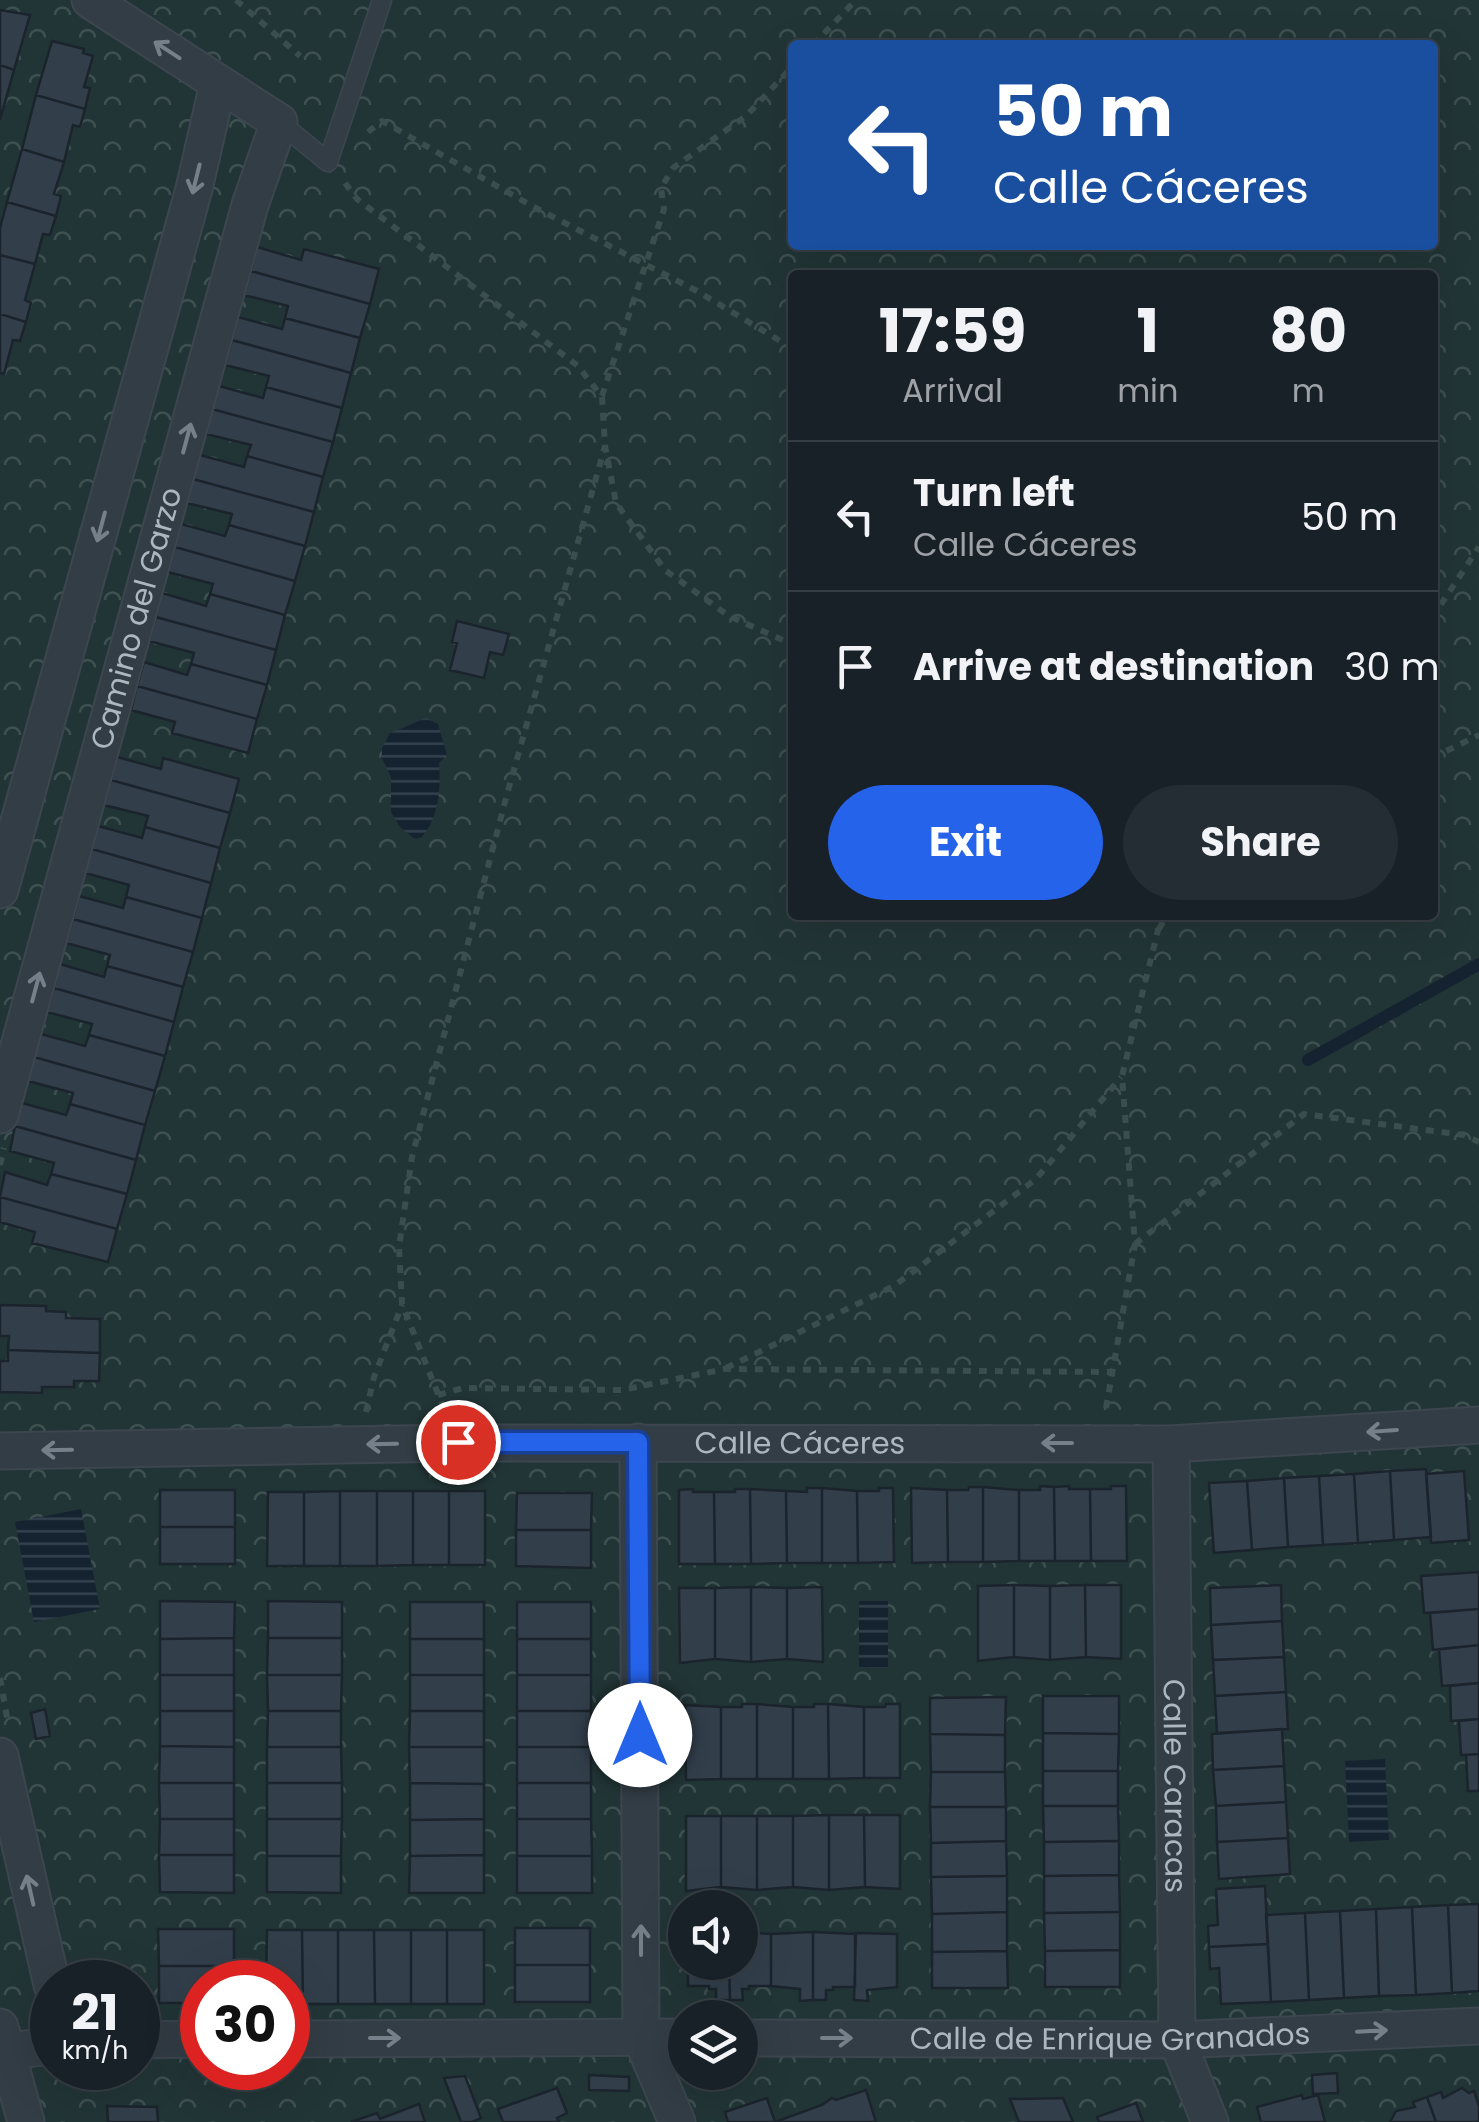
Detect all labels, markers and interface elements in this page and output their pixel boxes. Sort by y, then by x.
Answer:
one-way arrow [154,40,182,61]
text: 50 m [993,62,1173,161]
icon: left [828,80,958,210]
text: Calle Cáceres [993,156,1309,219]
one-way arrow [186,162,204,194]
text: 17:59 [879,289,1026,373]
text: 1 [1137,289,1159,373]
text: 80 [1269,289,1347,373]
text: Arrival [902,368,1003,413]
text: min [1117,368,1178,413]
text: m [1292,368,1325,413]
one-way arrow [178,423,197,454]
text: Turn left [913,466,1075,519]
street label: Camino del Garzo [79,482,192,754]
icon: left [828,489,883,544]
text: 50 m [1301,490,1398,543]
one-way arrow [91,510,109,542]
text: Calle Cáceres [913,522,1138,567]
icon: arrive [828,639,883,694]
text: Arrive at destination [913,640,1314,693]
text: 30 m [1344,640,1440,693]
button: Exit [828,785,1103,900]
button: Share [1123,785,1398,900]
one-way arrow [27,972,46,1004]
pin [416,1400,501,1485]
icon: arrive [431,1415,486,1470]
street label: Calle Cáceres [695,1421,905,1465]
one-way arrow [1366,1422,1398,1441]
one-way arrow [1042,1434,1074,1452]
one-way arrow [367,1435,399,1454]
one-way arrow [42,1441,74,1460]
street label: Calle Caracas [1152,1679,1198,1893]
position arrow [588,1683,692,1787]
one-way arrow [20,1875,38,1907]
map controls [668,1890,758,2090]
button: sound [668,1890,758,1980]
one-way arrow [632,1924,650,1956]
speed limit sign: 30 [180,1960,310,2090]
text: 21 [71,1977,119,2048]
button: layers [668,2000,758,2090]
street label: Calle de Enrique Granados [910,2012,1311,2061]
one-way arrow [1356,2021,1388,2040]
one-way arrow [368,2028,400,2048]
one-way arrow [820,2028,853,2048]
text: km/h [62,2033,128,2068]

